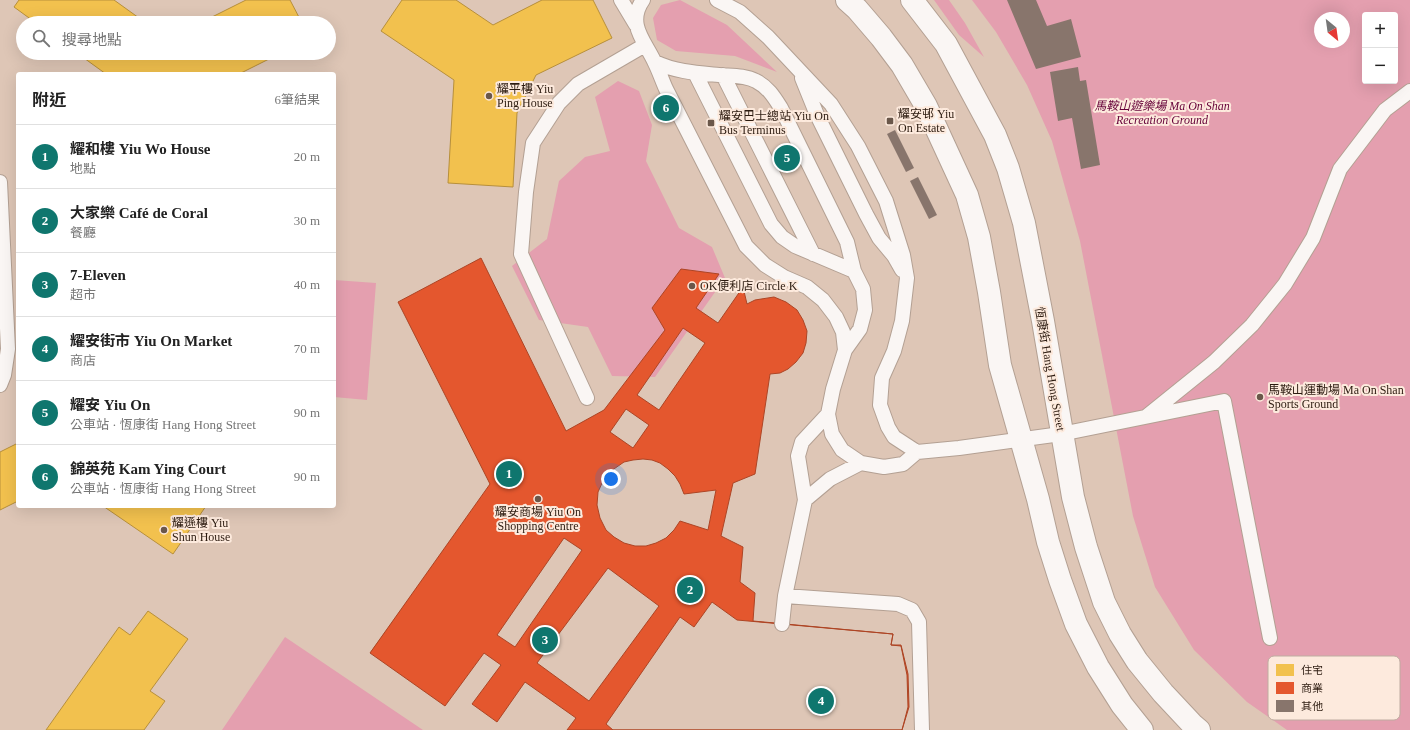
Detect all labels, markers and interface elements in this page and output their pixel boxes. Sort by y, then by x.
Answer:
north arrow [1314,12,1350,48]
map controls [1362,12,1398,84]
button: + [1362,12,1398,48]
search box [16,16,336,60]
icon: search [30,27,52,49]
text: 搜尋地點 [62,32,122,48]
button: − [1362,48,1398,84]
place label: 耀平樓 Yiu Ping House [497,82,553,110]
text: 附近 [32,91,66,110]
marker: 耀平樓 Yiu Ping House [484,91,494,101]
text: 6筆結果 [274,92,320,107]
pin: 6 [653,93,679,123]
park label: 馬鞍山遊樂場 Ma On Shan Recreation Ground [1094,99,1230,127]
place label: 耀安邨 Yiu On Estate [898,107,954,135]
place label: 耀安巴士總站 Yiu On Bus Terminus [719,109,829,137]
marker: 耀安邨 Yiu On Estate [885,116,895,126]
marker: 耀安巴士總站 Yiu On Bus Terminus [706,118,716,128]
text: 耀和樓 Yiu Wo House [70,141,210,157]
pin: 5 [774,143,800,173]
text: 1 [42,149,48,164]
text: 20 m [294,149,320,164]
text: 地點 [70,161,96,176]
text: 大家樂 Café de Coral [70,205,208,221]
text: 2 [42,213,48,228]
text: 30 m [294,213,320,228]
text: 餐廳 [70,225,96,240]
text: 7-Eleven [70,267,126,283]
text: 3 [42,277,48,292]
text: 40 m [294,277,320,292]
place label: OK便利店 Circle K [700,279,798,293]
marker: OK便利店 Circle K [687,281,697,291]
text: 超市 [70,287,96,302]
street label: 恆康街 Hang Hong Street [1032,306,1068,433]
text: 耀安街市 Yiu On Market [70,333,232,349]
text: 4 [42,341,48,356]
text: 70 m [294,341,320,356]
text: 商店 [70,353,96,368]
place label: 馬鞍山運動場 Ma On Shan Sports Ground [1268,383,1404,411]
marker: 馬鞍山運動場 Ma On Shan Sports Ground [1255,392,1265,402]
text: 耀安 Yiu On [70,397,150,413]
text: 5 [42,405,48,420]
text: 90 m [294,405,320,420]
text: 公車站 · 恆康街 Hang Hong Street [70,417,256,432]
pin: 1 [496,459,522,489]
text: 錦英苑 Kam Ying Court [70,461,226,477]
text: 6 [42,469,48,484]
text: 90 m [294,469,320,484]
your location [601,469,621,489]
text: 公車站 · 恆康街 Hang Hong Street [70,481,256,496]
marker: 耀安商場 Yiu On Shopping Centre [533,494,543,504]
place label: 耀安商場 Yiu On Shopping Centre [495,505,581,533]
place label: 耀遜樓 Yiu Shun House [172,516,230,544]
marker: 耀遜樓 Yiu Shun House [159,525,169,535]
pin: 2 [677,575,703,605]
pin: 3 [532,625,558,655]
legend [1268,656,1400,720]
text: 住宅 [1301,664,1323,676]
text: 商業 [1301,682,1323,694]
pin: 4 [808,686,834,716]
text: 其他 [1301,700,1323,712]

